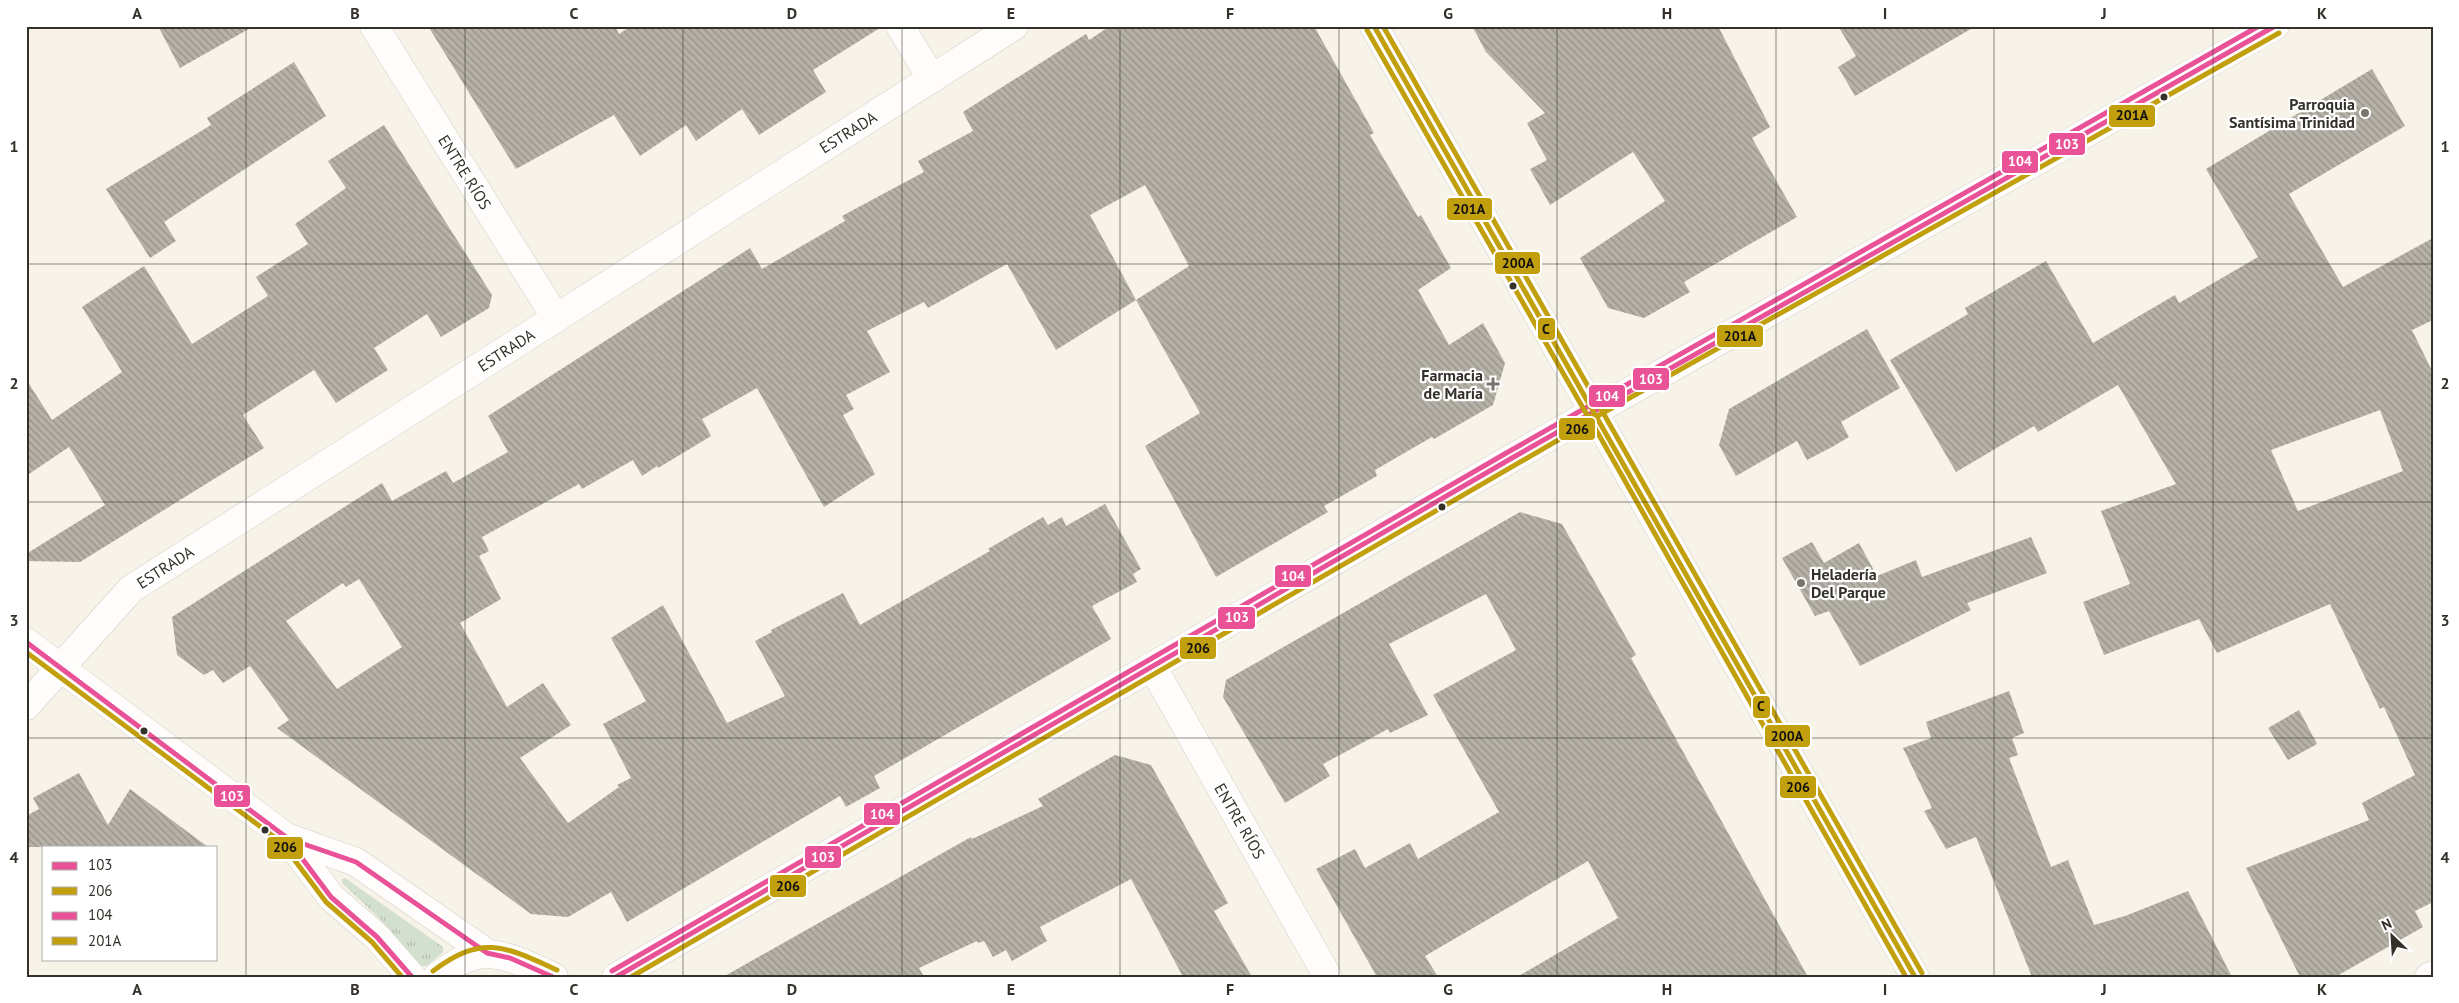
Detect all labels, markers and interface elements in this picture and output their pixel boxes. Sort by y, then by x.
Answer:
text: A [132,3,142,23]
text: B [350,3,360,23]
text: C [570,3,579,23]
text: D [787,3,797,23]
text: E [1007,3,1015,23]
text: F [1226,3,1234,23]
text: G [1443,3,1453,23]
text: H [1662,3,1672,23]
text: I [1883,3,1887,23]
text: J [2100,3,2107,23]
text: K [2317,3,2327,23]
unlabelled marker [2159,92,2169,102]
place label: Parroquia Santísima Trinidad [2229,94,2355,132]
line badge: 201A [2108,104,2156,128]
street label: ESTRADA [816,106,881,157]
text: 201A [2116,106,2149,124]
marker: Parroquia Santísima Trinidad [2359,107,2371,119]
street label: ENTRE RÍOS [434,131,496,213]
line badge: 103 [2048,132,2086,156]
text: 103 [2055,135,2079,153]
text: 1 [9,136,19,156]
text: 1 [2440,136,2450,156]
line badge: 104 [2001,150,2039,174]
text: 104 [2008,152,2032,170]
line badge: 201A [1446,197,1493,221]
text: 201A [1453,200,1486,218]
line badge: 200A [1494,251,1541,275]
text: 200A [1502,254,1535,272]
unlabelled marker [1508,281,1518,291]
line badge: C [1537,317,1556,341]
text: C [1542,320,1550,338]
street label: ESTRADA [474,324,539,376]
line badge: 201A [1716,324,1764,348]
text: 201A [1724,327,1757,345]
place label: Farmacia de María [1421,365,1483,403]
line badge: 103 [1632,367,1670,391]
text: 103 [1639,370,1663,388]
text: 2 [9,373,19,393]
text: 2 [2440,373,2450,393]
marker: Farmacia de María [1487,378,1499,390]
line badge: 104 [1588,384,1626,408]
text: 104 [1595,387,1619,405]
line badge: 206 [1558,417,1596,441]
text: 206 [1565,420,1589,438]
unlabelled marker [1437,502,1447,512]
street label: ESTRADA [133,541,198,593]
line badge: 104 [1274,564,1312,588]
place label: Heladería Del Parque [1811,564,1886,602]
text: 104 [1281,567,1305,585]
marker: Heladería Del Parque [1795,577,1807,589]
line badge: 103 [1217,606,1256,630]
text: 103 [1225,608,1249,626]
text: 3 [9,610,19,630]
text: 3 [2440,610,2450,630]
line badge: 206 [1179,636,1217,660]
text: 206 [1186,639,1210,657]
line badge: C [1752,695,1771,719]
text: C [1757,697,1765,715]
line badge: 200A [1764,724,1811,748]
unlabelled marker [139,726,149,736]
text: 200A [1771,727,1804,745]
line badge: 206 [1779,775,1817,799]
text: 206 [1786,778,1810,796]
street label: ENTRE RÍOS [1210,780,1270,862]
line badge: 103 [213,784,251,808]
text: 103 [220,787,244,805]
line badge: 104 [863,802,901,826]
text: 104 [870,805,894,823]
unlabelled marker [260,825,270,835]
line badge: 206 [266,836,304,860]
text: 206 [273,838,297,856]
line badge: 103 [804,845,842,869]
legend [42,846,218,960]
text: 4 [9,847,19,867]
text: 4 [2440,847,2450,867]
text: 103 [811,848,835,866]
text: 103 [88,855,113,874]
line badge: 206 [769,874,807,898]
text: 206 [776,877,800,895]
text: 206 [88,881,113,900]
text: 104 [88,905,113,924]
north arrow [2366,910,2416,960]
text: N [2379,914,2394,934]
text: 201A [88,931,122,950]
text: A [132,979,142,999]
text: B [350,979,360,999]
text: C [570,979,579,999]
text: D [787,979,797,999]
text: E [1007,979,1015,999]
text: F [1226,979,1234,999]
text: G [1443,979,1453,999]
text: H [1662,979,1672,999]
text: I [1883,979,1887,999]
text: J [2100,979,2107,999]
text: K [2317,979,2327,999]

